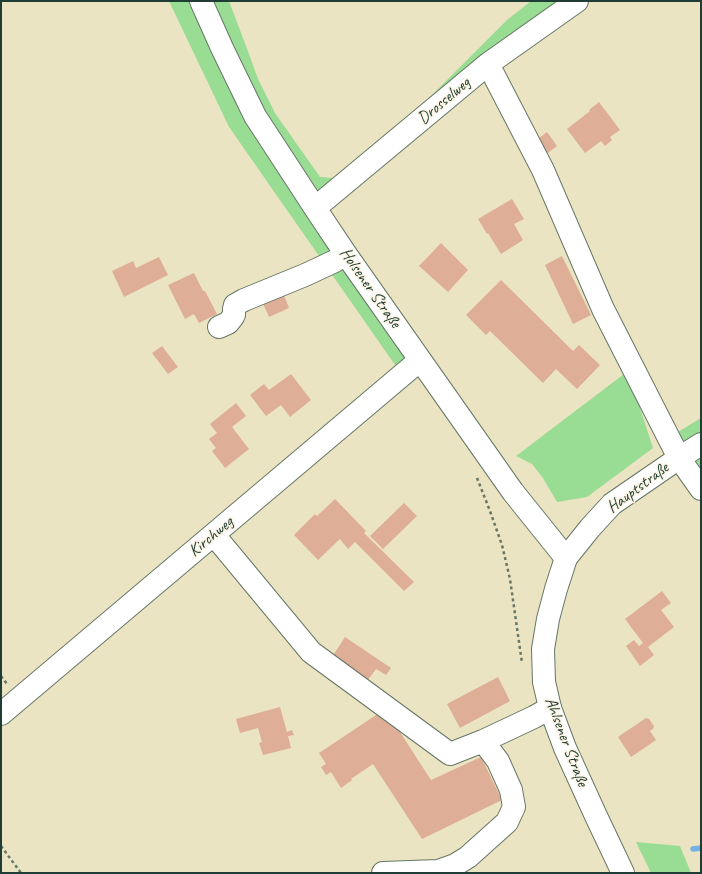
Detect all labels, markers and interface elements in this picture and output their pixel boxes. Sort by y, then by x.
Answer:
street label: Drosselweg [414,73,474,129]
street label: Holsener Straße [335,244,405,332]
street label: Hauptstraße [603,458,673,518]
street label: Kirchweg [185,512,237,562]
street label: Ahlsener Straße [540,694,592,790]

